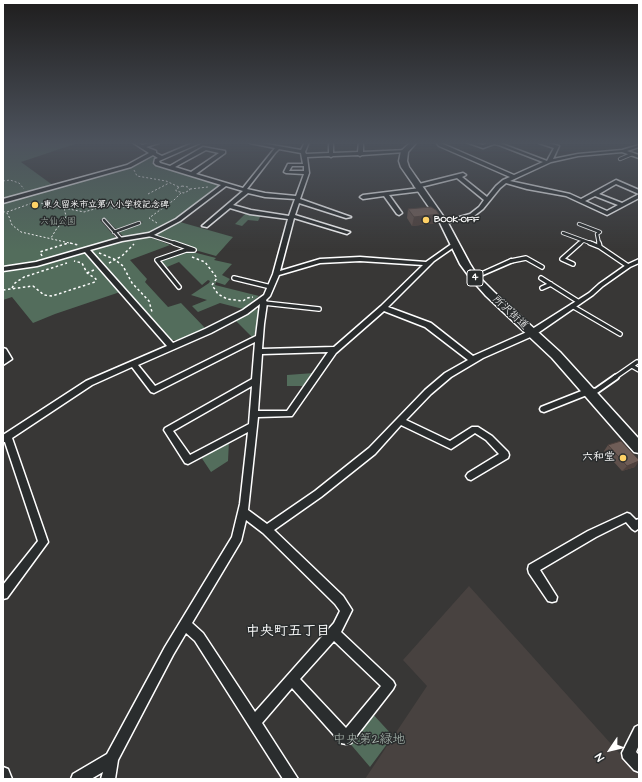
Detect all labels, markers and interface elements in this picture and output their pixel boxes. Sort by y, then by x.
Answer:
marker: 東久留米市立第八小学校記念碑 [30,200,40,210]
place label: 東久留米市立第八小学校記念碑 [43,200,169,210]
marker: BOOK-OFF [421,215,431,225]
place label: BOOK-OFF [434,215,479,225]
park label: 六仙公園 [40,217,76,227]
road number: 4 [467,270,483,286]
street label: 所沢街道 [489,293,531,333]
place label: 六和堂 [582,451,615,465]
marker: 六和堂 [618,453,628,463]
district label: 中央町五丁目 [246,624,330,640]
north arrow [590,730,630,770]
park label: 中央第2緑地 [333,732,405,748]
text: N [592,750,608,764]

